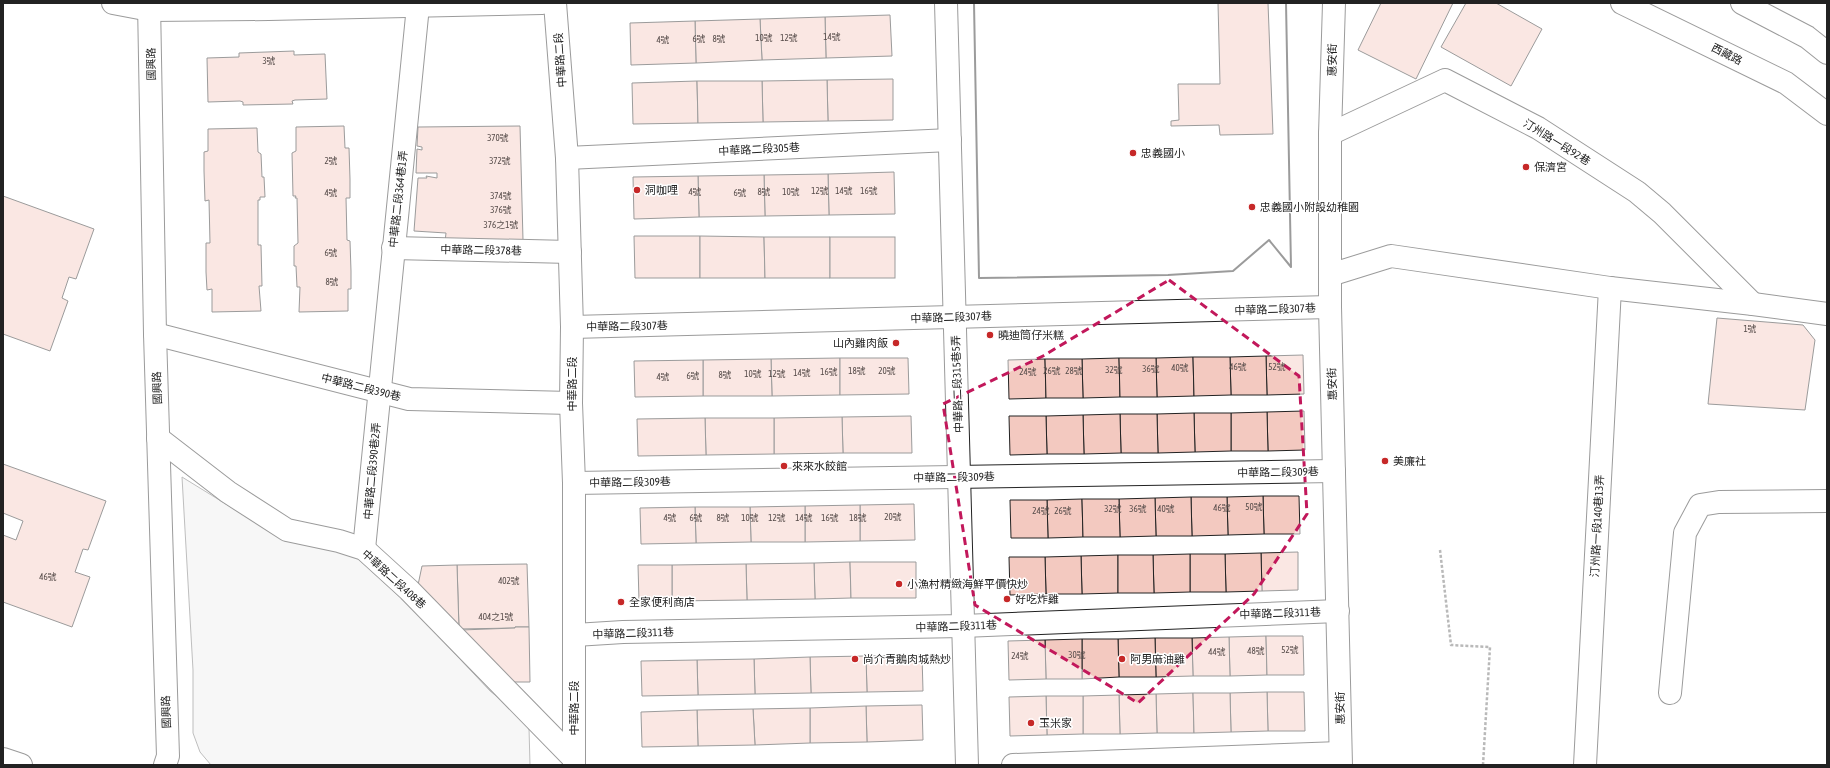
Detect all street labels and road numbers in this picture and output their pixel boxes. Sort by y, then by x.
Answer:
street label: 中華路二段 [552,32,568,88]
street label: 西藏路 [1710,41,1744,67]
street label: 惠安街 [1326,43,1338,77]
street label: 國興路 [145,47,157,81]
street label: 汀州路一段92巷 [1521,117,1593,167]
street label: 中華路二段305巷 [718,141,800,157]
street label: 中華路二段364巷1弄 [387,150,409,248]
street label: 中華路二段378巷 [440,243,522,257]
street label: 中華路二段307巷 [1234,302,1316,316]
street label: 中華路二段307巷 [910,310,992,324]
street label: 中華路二段307巷 [586,319,668,333]
street label: 中華路二段315巷5弄 [949,335,965,433]
street label: 中華路二段 [566,357,578,412]
street label: 惠安街 [1325,367,1339,401]
street label: 國興路 [150,371,164,405]
street label: 中華路二段390巷 [320,371,402,403]
street label: 中華路二段390巷2弄 [362,422,382,520]
street label: 中華路二段309巷 [1237,465,1319,479]
street label: 中華路二段309巷 [913,470,995,484]
street label: 汀州路一段140巷13弄 [1588,474,1606,578]
street label: 中華路二段309巷 [589,475,671,489]
street label: 中華路二段408巷 [360,547,428,611]
street label: 中華路二段311巷 [1239,606,1321,620]
street label: 中華路二段311巷 [915,619,997,633]
street label: 中華路二段311巷 [592,626,674,640]
street label: 中華路二段 [568,681,580,736]
street label: 惠安街 [1334,691,1346,725]
street label: 國興路 [159,695,173,729]

